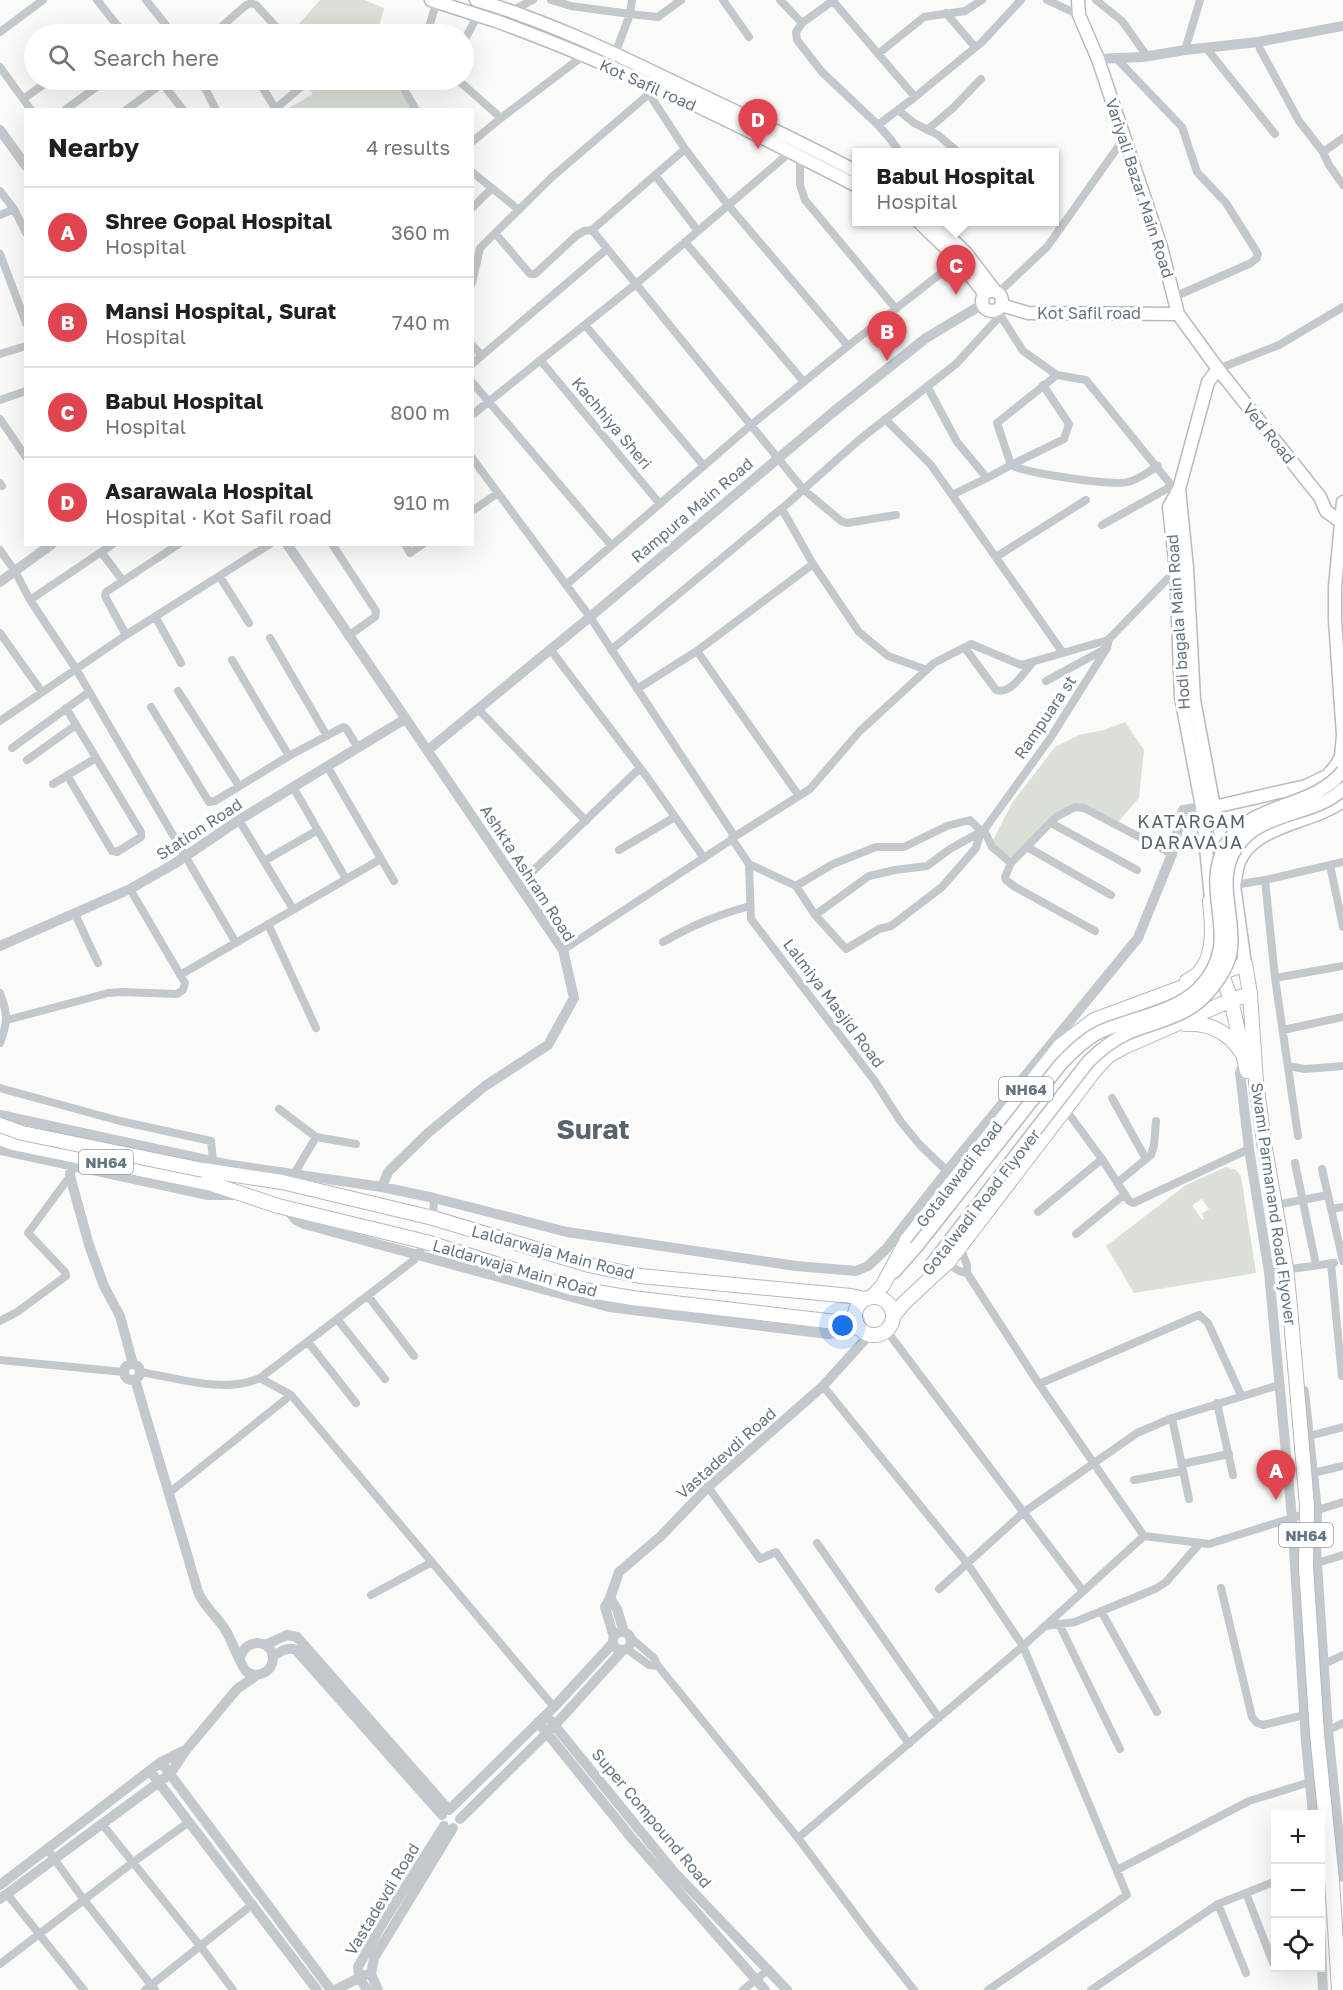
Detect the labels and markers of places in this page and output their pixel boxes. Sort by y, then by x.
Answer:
pin: D [738,100,777,149]
pin: C [936,246,976,295]
pin: B [868,312,906,361]
pin: A [1256,1450,1296,1500]

